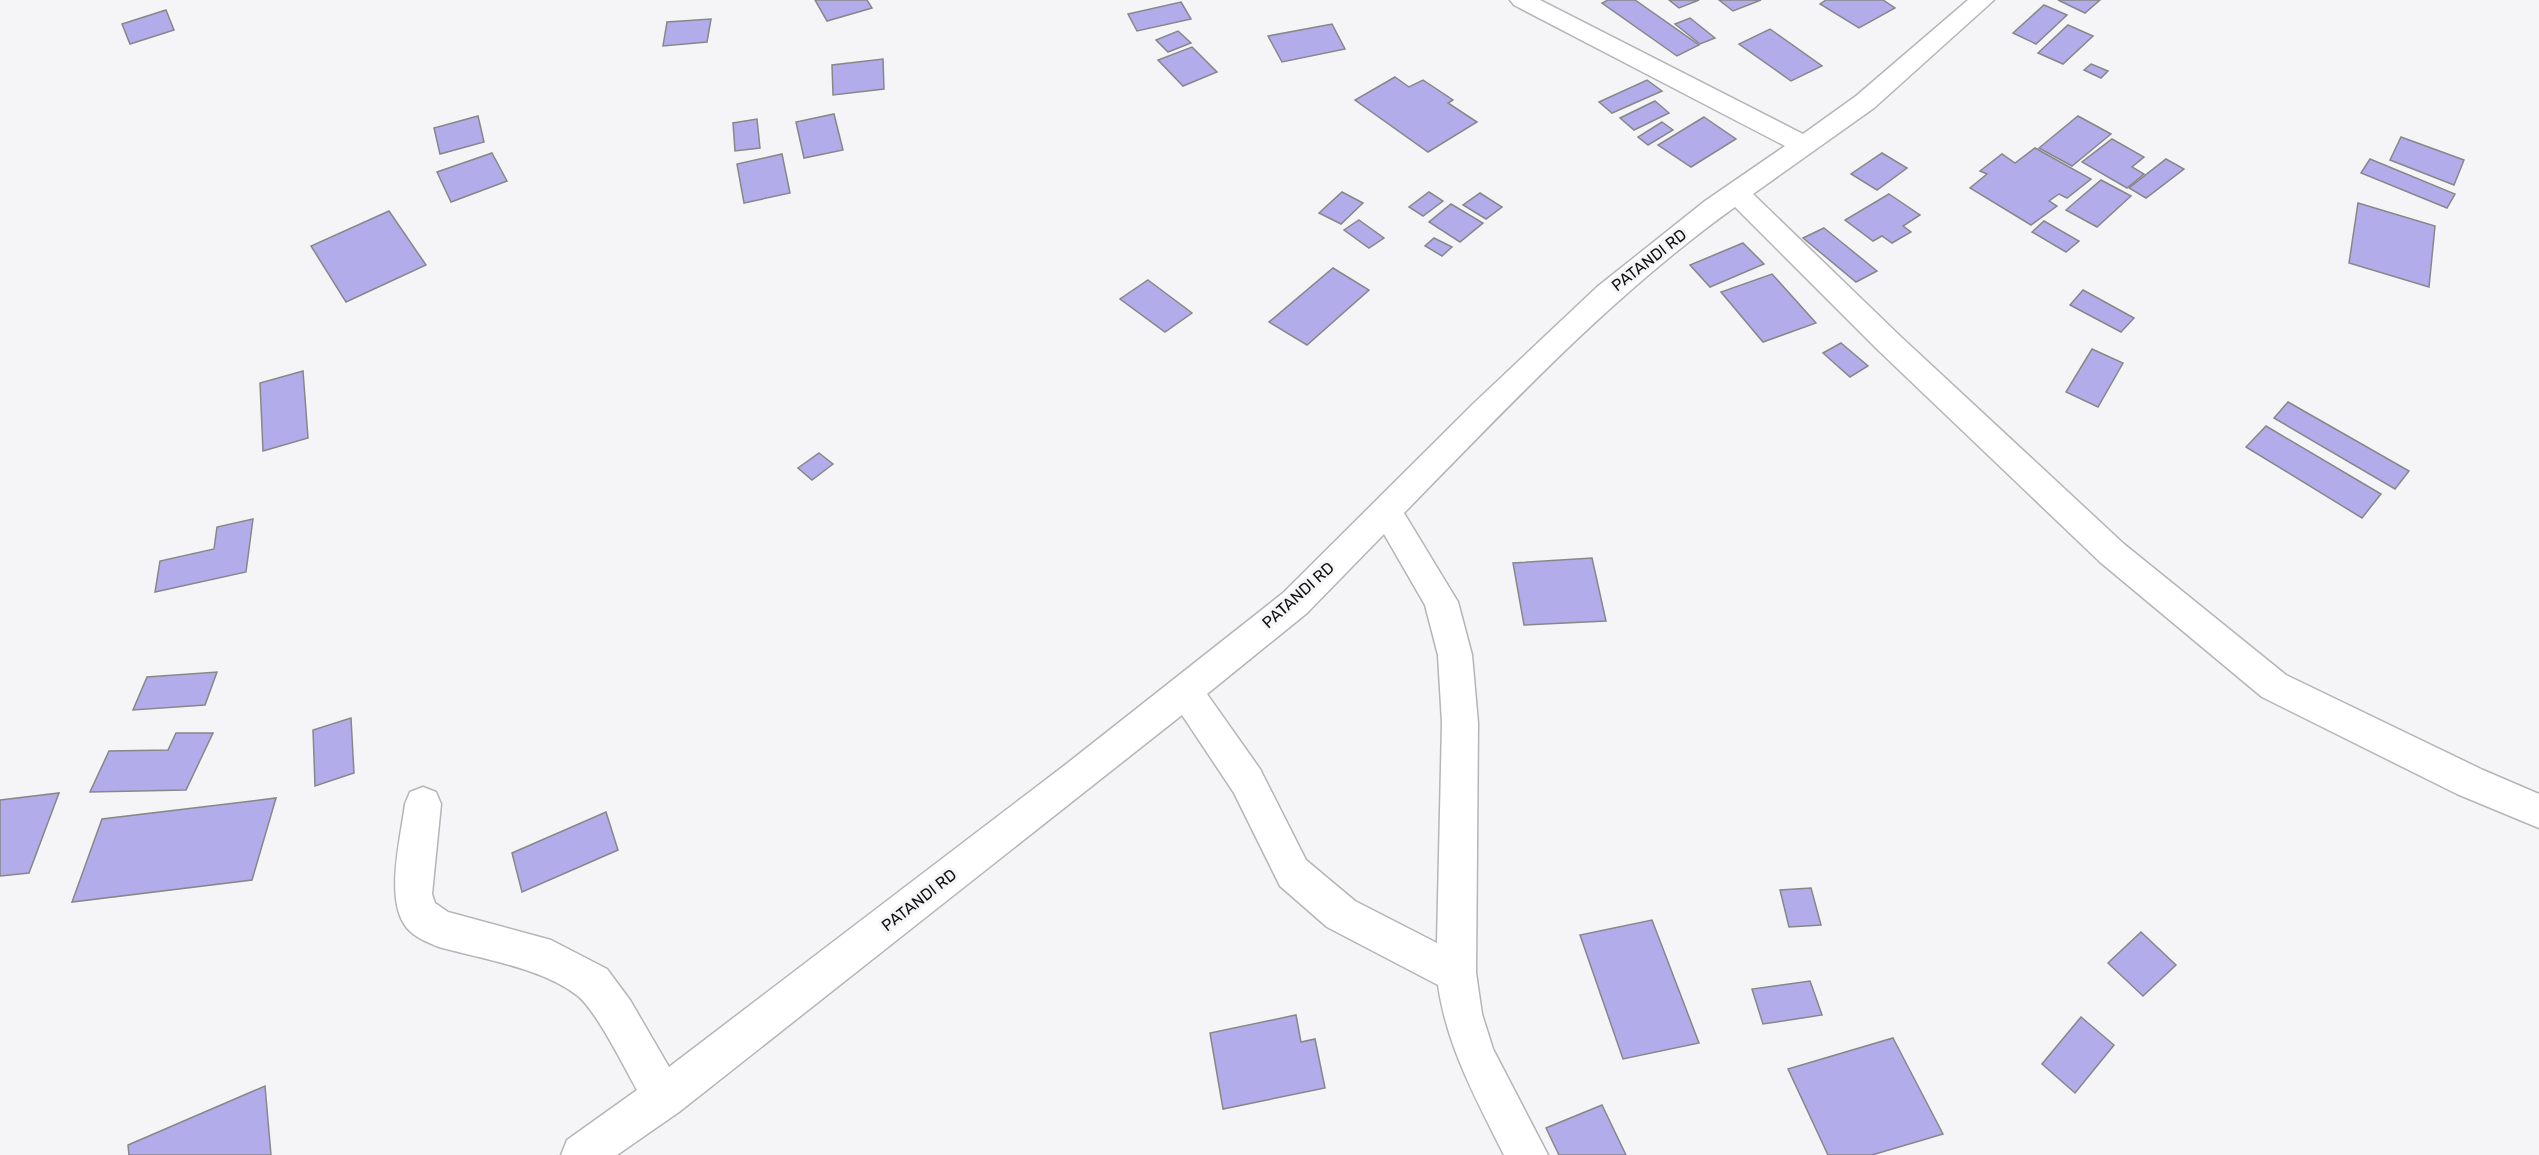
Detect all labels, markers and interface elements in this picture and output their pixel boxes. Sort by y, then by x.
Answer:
street label: PATANDI RD [1608,225,1690,295]
street label: PATANDI RD [1258,558,1338,632]
street label: PATANDI RD [878,865,960,935]

